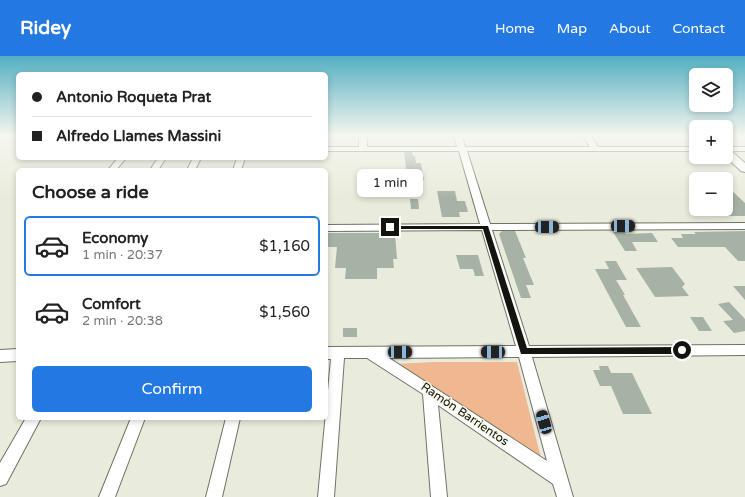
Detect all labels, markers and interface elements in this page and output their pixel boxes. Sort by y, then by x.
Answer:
text: Ridey [20,17,71,39]
text: Home [495,20,535,37]
text: Map [557,20,587,37]
text: About [609,20,651,37]
text: Contact [673,20,725,37]
map controls [689,68,733,216]
button: layers [689,68,733,112]
text: Antonio Roqueta Prat [56,88,211,106]
button: + [689,120,733,164]
text: Alfredo Llames Massini [56,127,221,145]
callout: 1 min [357,169,423,197]
button: − [689,172,733,216]
text: 1 min [373,175,407,191]
text: Choose a ride [32,181,149,203]
route end [381,218,399,236]
car [611,220,635,232]
car [535,221,559,233]
icon: car [34,228,70,264]
text: Economy [82,229,148,247]
text: $1,160 [259,237,310,255]
text: 1 min · 20:37 [82,247,163,263]
icon: car [34,294,70,330]
text: Comfort [82,295,141,313]
text: $1,560 [259,303,310,321]
text: 2 min · 20:38 [82,313,163,329]
route start [673,341,691,359]
car [388,346,412,358]
car [481,346,505,358]
button: Confirm [32,366,312,412]
street label: Ramón Barrientos [418,379,512,449]
car [535,409,553,435]

